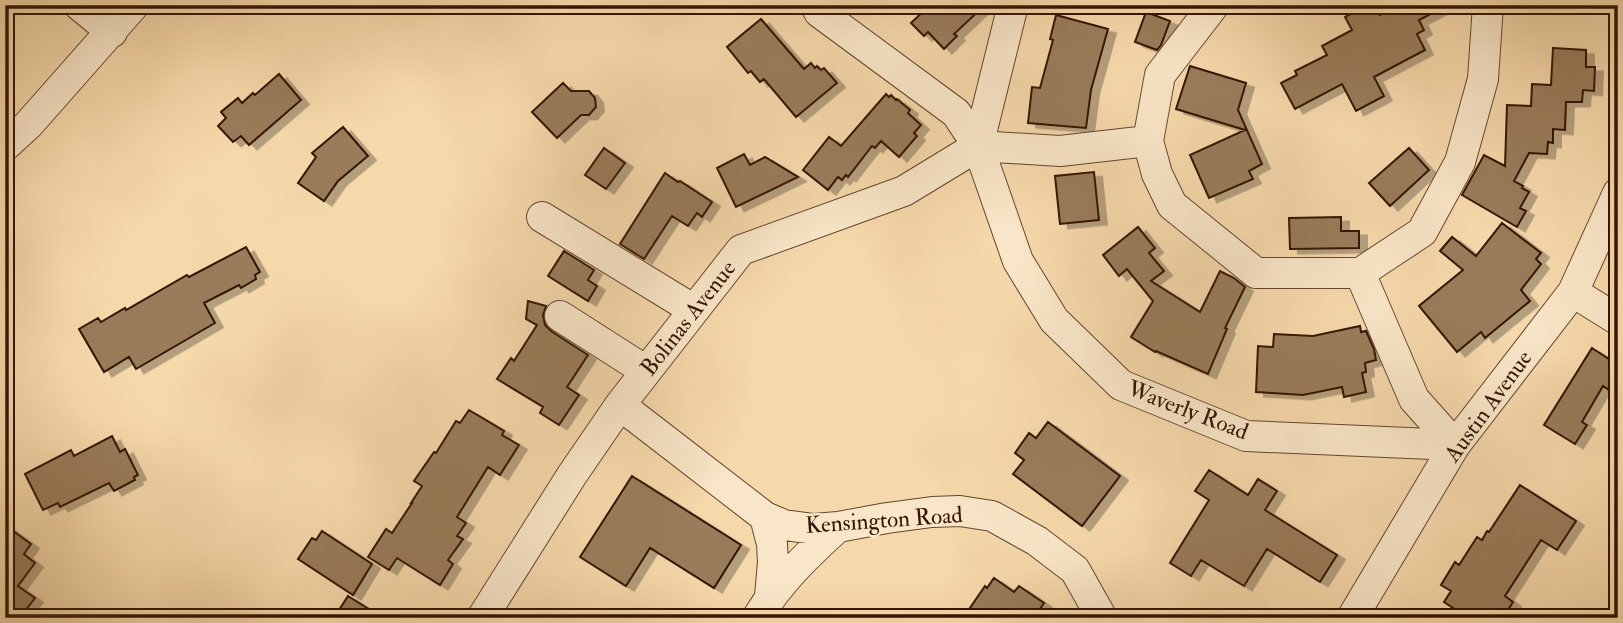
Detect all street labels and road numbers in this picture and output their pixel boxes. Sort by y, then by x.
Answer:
street label: Bolinas Avenue [634,254,742,382]
street label: Austin Avenue [1437,344,1539,468]
street label: Waverly Road [1123,373,1253,446]
street label: Kensington Road [804,500,964,540]

